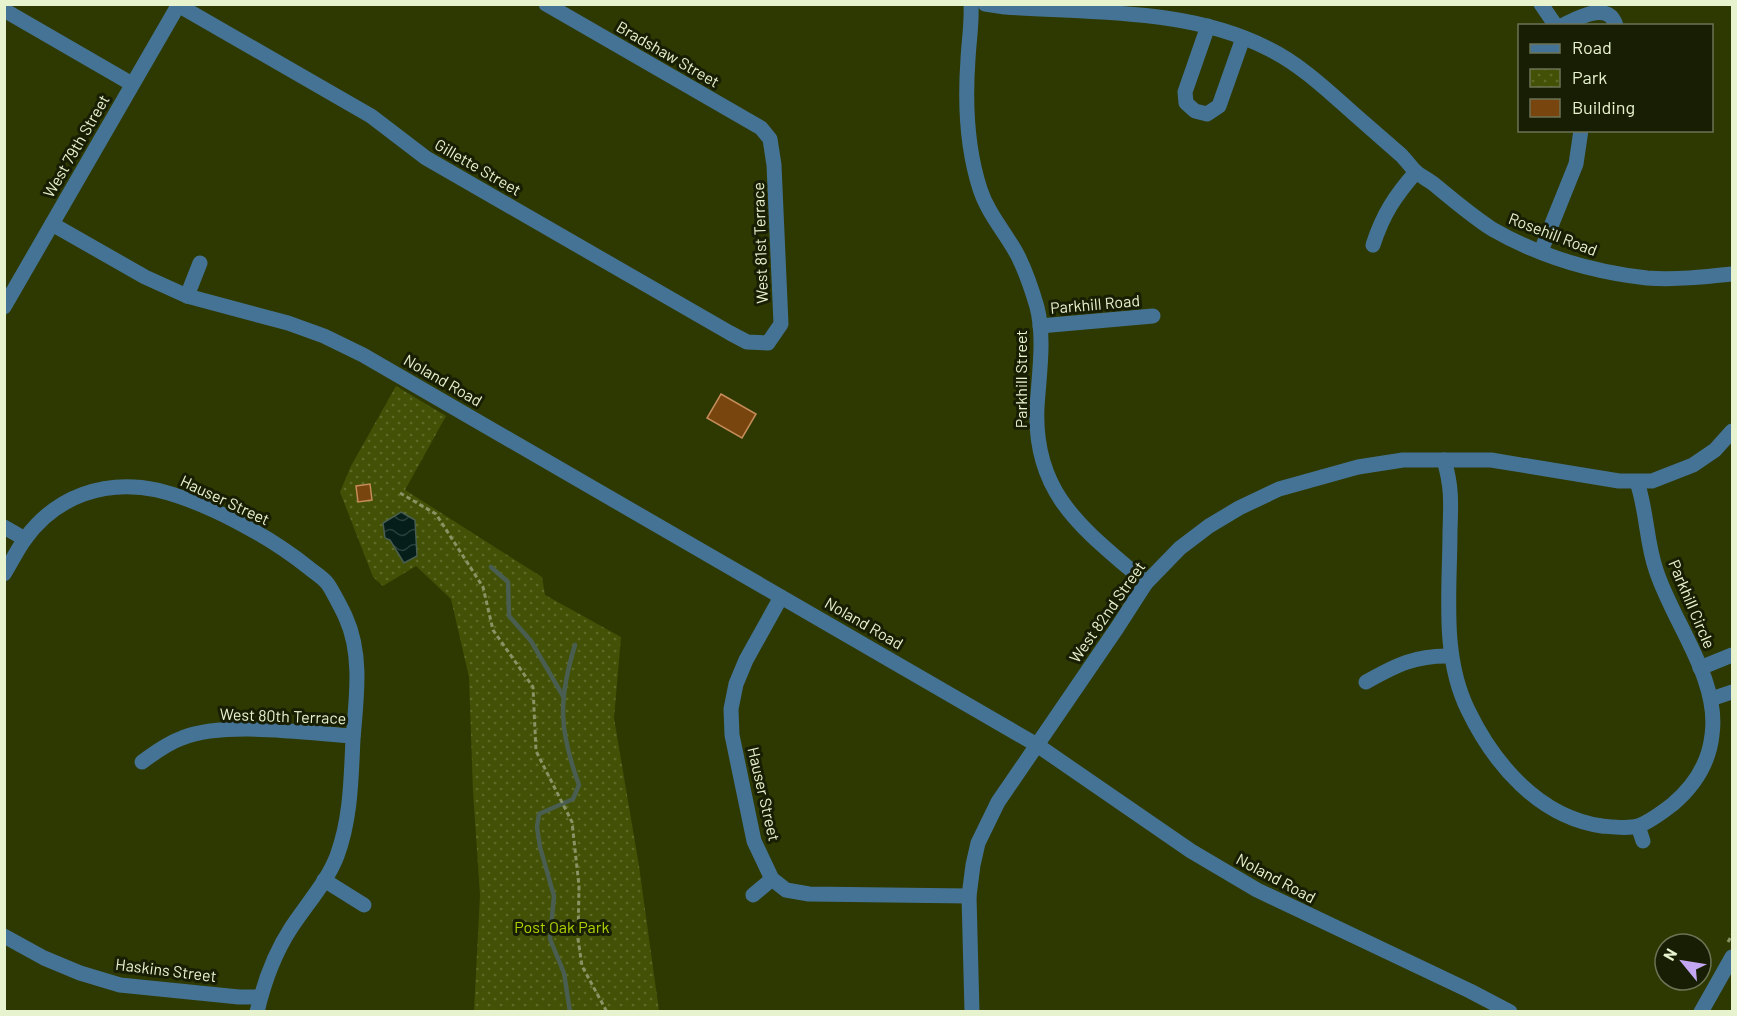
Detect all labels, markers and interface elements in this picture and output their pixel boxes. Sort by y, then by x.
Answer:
street label: Bradshaw Street [613,16,723,91]
legend [1518,24,1713,132]
text: Road [1572,36,1612,58]
text: Park [1572,66,1607,88]
street label: West 79th Street [38,91,113,201]
text: Building [1572,96,1635,118]
street label: Gillette Street [432,134,525,199]
street label: West 81st Terrace [748,182,771,304]
street label: Rosehill Road [1506,208,1600,259]
street label: Parkhill Road [1049,290,1141,317]
street label: Parkhill Street [1011,330,1030,428]
street label: Noland Road [401,350,486,410]
street label: Hauser Street [178,471,273,528]
street label: Parkhill Circle [1665,556,1720,651]
street label: West 82nd Street [1065,557,1149,666]
street label: Noland Road [822,593,907,653]
street label: West 80th Terrace [219,704,347,727]
street label: Hauser Street [744,745,785,843]
street label: Noland Road [1233,849,1319,906]
park label: Post Oak Park [514,917,610,936]
north arrow [1653,932,1713,992]
text: N [1659,945,1680,964]
street label: Haskins Street [114,954,218,985]

